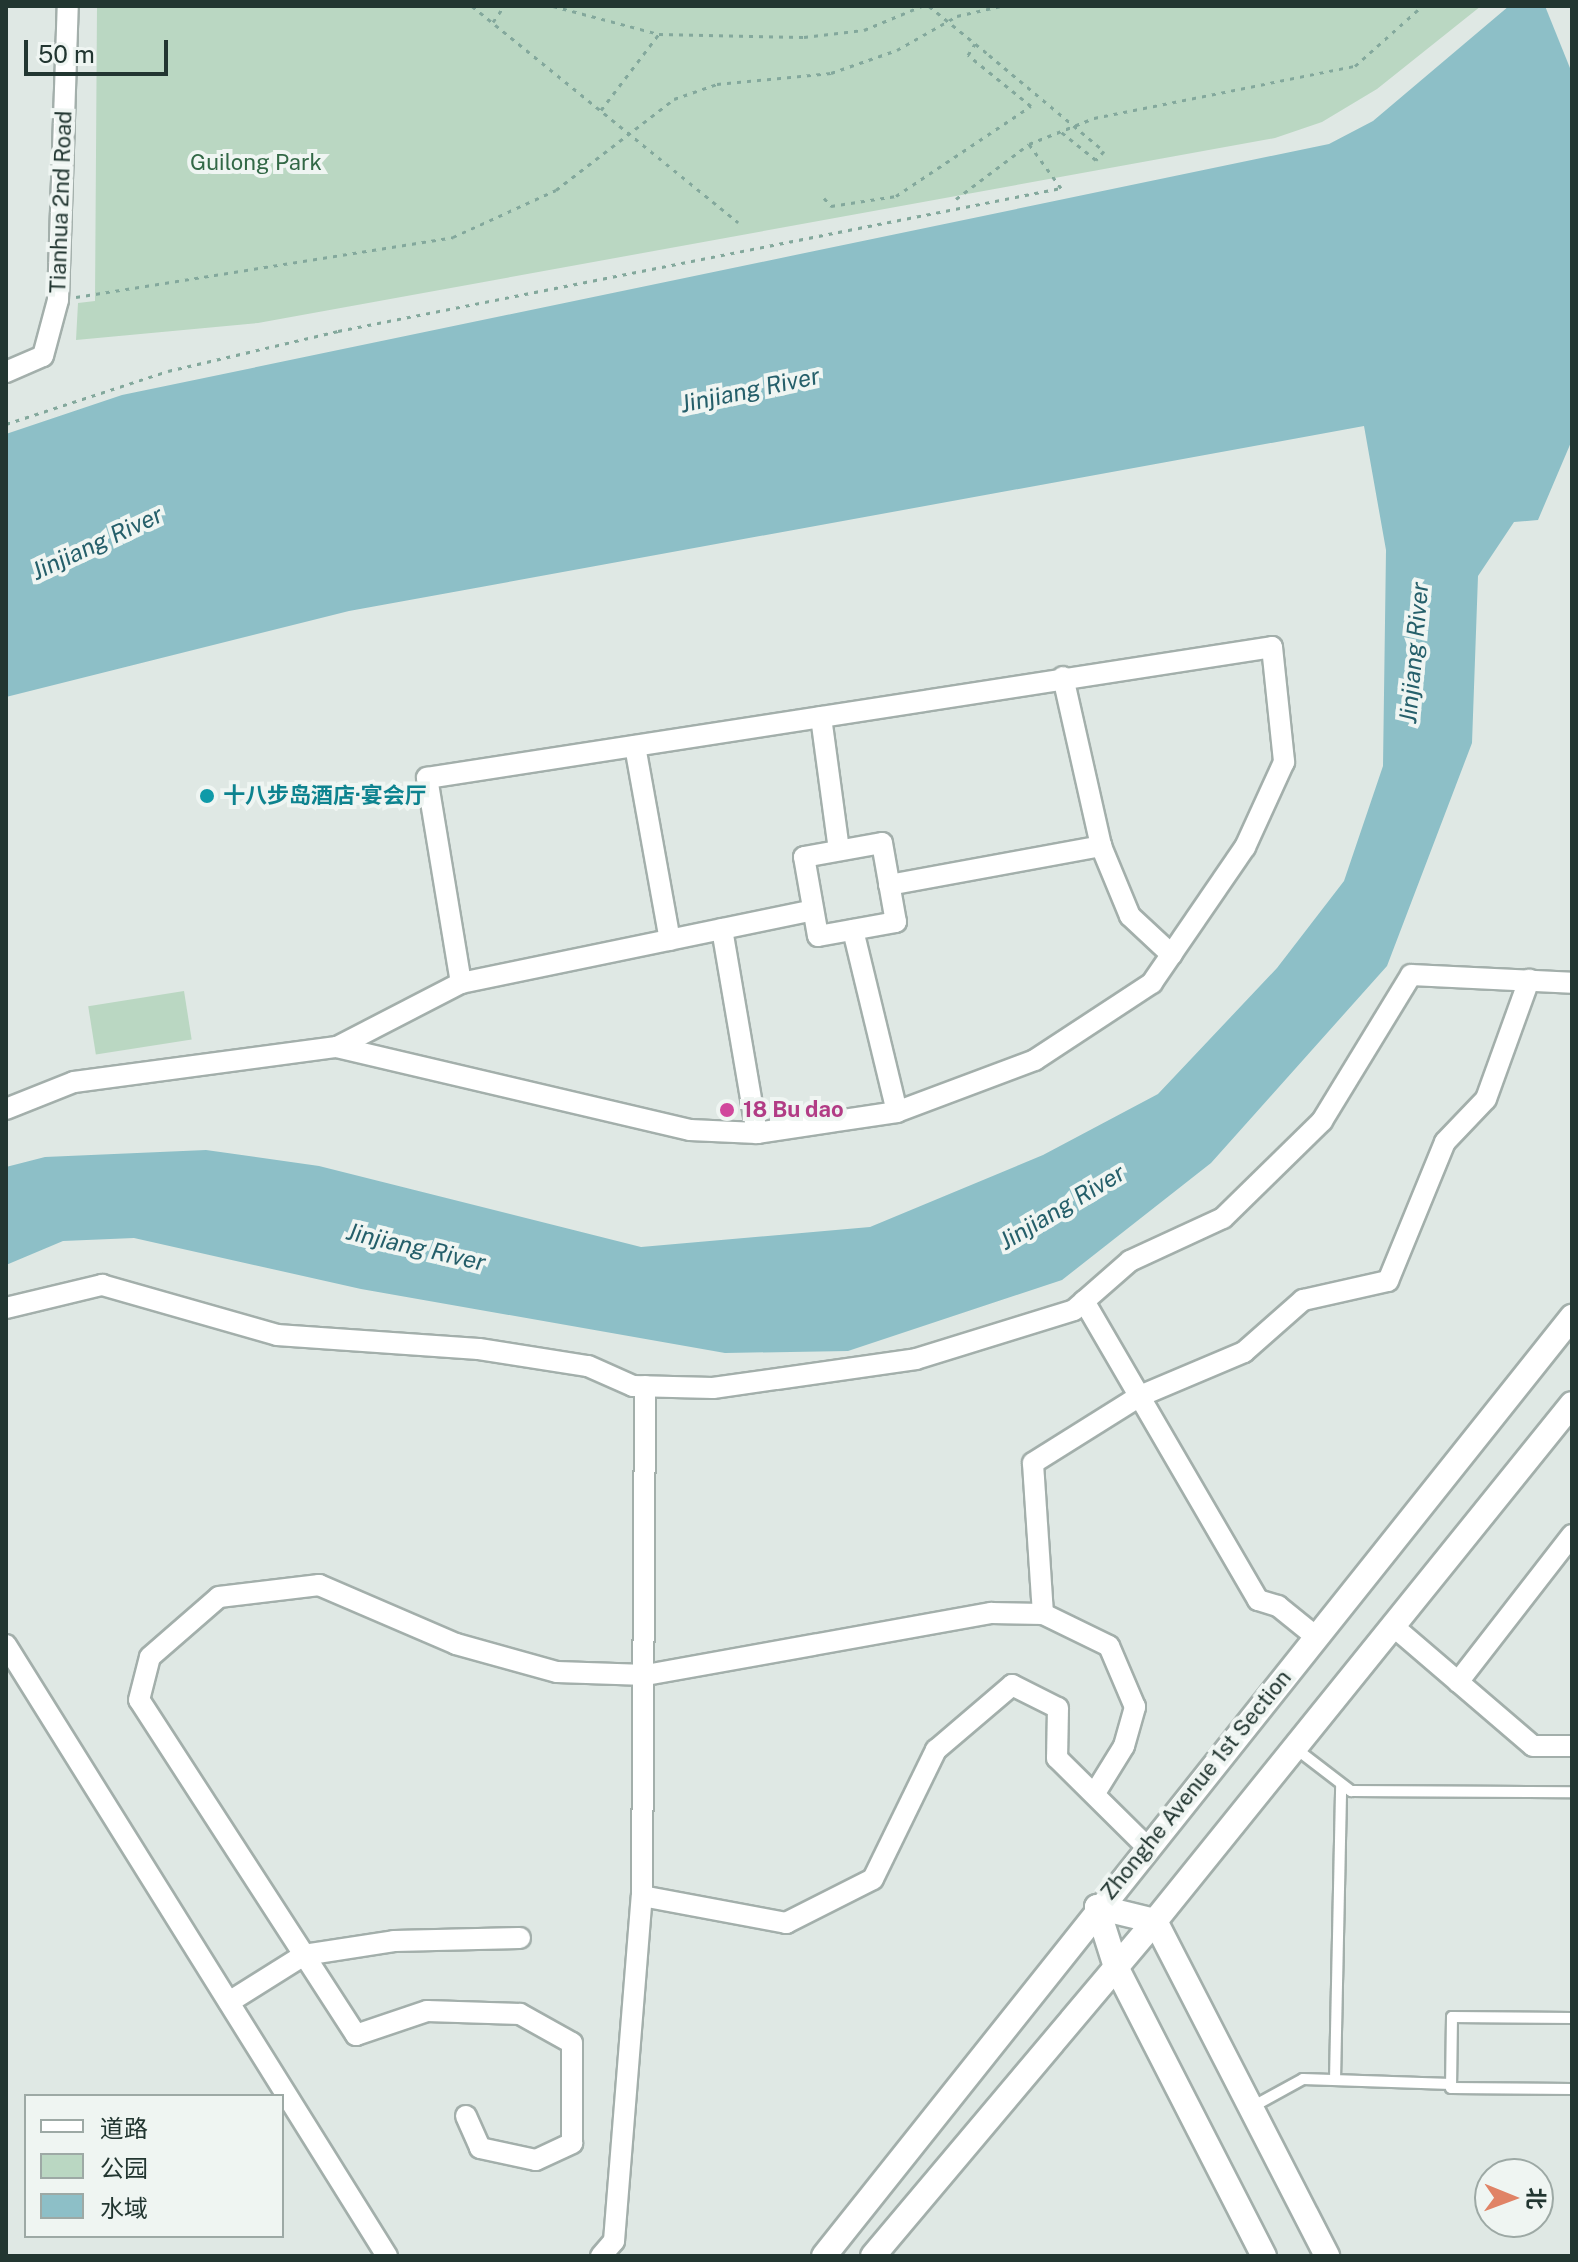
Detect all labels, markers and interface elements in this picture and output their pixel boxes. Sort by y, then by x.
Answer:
scale bar [28,24,172,74]
text: 50 m [38,40,95,68]
street label: Tianhua 2nd Road [45,110,77,294]
park label: Guilong Park [190,150,322,176]
water label: Jinjiang River [678,361,822,419]
water label: Jinjiang River [27,500,167,586]
water label: Jinjiang River [1393,581,1435,725]
place label: 十八步岛酒店·宴会厅 [223,783,427,809]
marker: 十八步岛酒店·宴会厅 [198,787,216,805]
place label: 18 Bu dao [743,1097,844,1123]
marker: 18 Bu dao [718,1101,736,1119]
water label: Jinjiang River [994,1158,1130,1256]
water label: Jinjiang River [344,1217,488,1277]
street label: Zhonghe Avenue 1st Section [1095,1665,1297,1905]
legend [24,2094,284,2238]
text: 道路 [100,2114,148,2142]
text: 公园 [100,2154,148,2182]
north arrow [1474,2158,1554,2238]
text: 北 [1523,2187,1549,2210]
text: 水域 [100,2194,148,2222]

